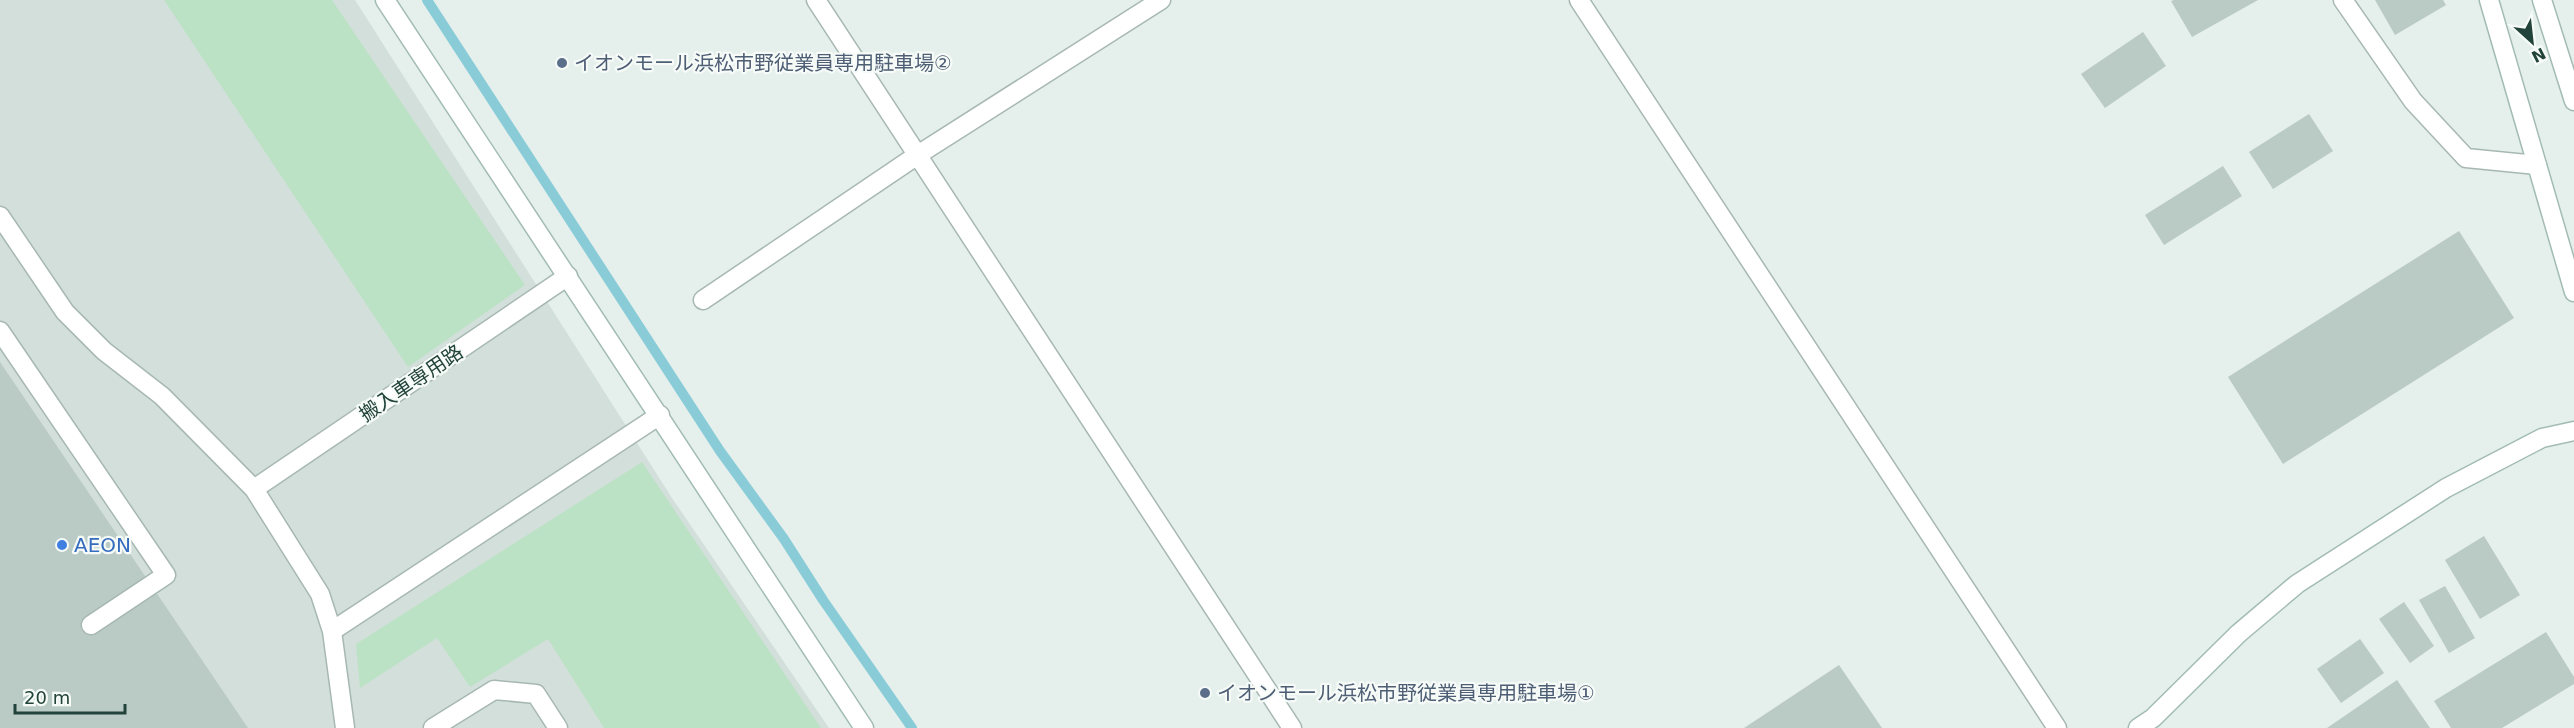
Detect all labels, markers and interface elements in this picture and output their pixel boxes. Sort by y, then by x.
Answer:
north arrow [2502,12,2562,72]
text: N [2528,43,2549,66]
place label: イオンモール浜松市野従業員専用駐車場② [574,51,952,75]
marker: イオンモール浜松市野従業員専用駐車場② [555,56,569,70]
street label: 搬入車専用路 [355,339,467,427]
place label: AEON [74,533,131,557]
marker: AEON [55,538,69,552]
scale bar [15,677,124,715]
place label: イオンモール浜松市野従業員専用駐車場① [1217,681,1595,705]
marker: イオンモール浜松市野従業員専用駐車場① [1198,686,1212,700]
text: 20 m [24,687,70,708]

